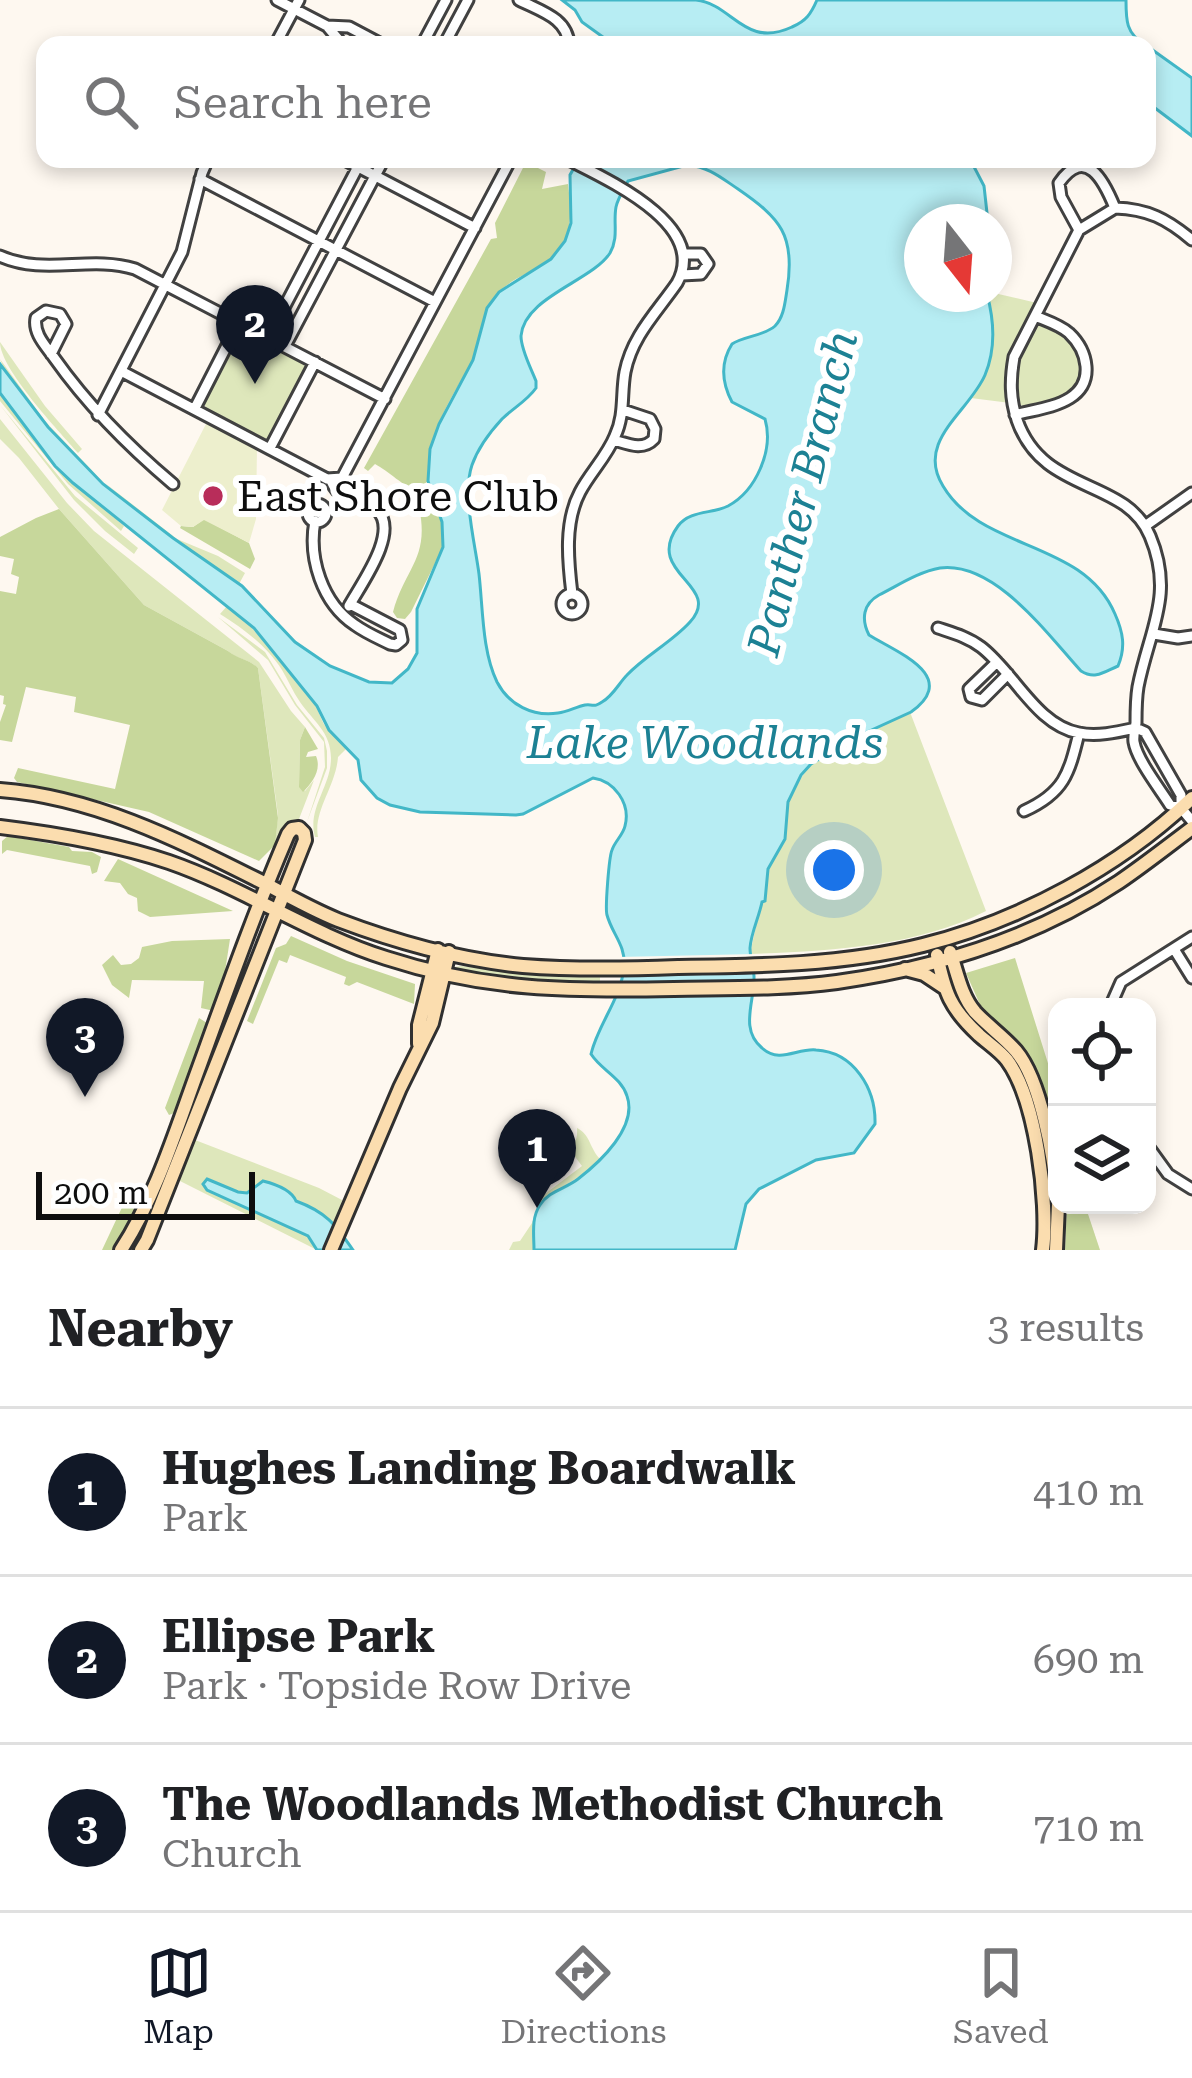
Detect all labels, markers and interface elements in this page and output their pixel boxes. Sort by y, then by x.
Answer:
search box [36,36,1156,168]
icon: search [78,69,144,135]
text: Search here [174,76,432,129]
north arrow [904,204,1012,312]
pin: 2 [216,285,294,384]
water label: Panther Branch [736,325,869,662]
place label: East Shore Club [237,472,559,521]
marker: East Shore Club [200,483,226,509]
water label: Lake Woodlands [526,716,883,769]
your location [804,840,864,900]
pin: 3 [46,998,124,1097]
map controls [1048,998,1156,1214]
button: locate [1048,998,1156,1106]
button: layers [1048,1106,1156,1214]
pin: 1 [498,1109,576,1208]
scale bar [36,1166,255,1219]
text: 200 m [54,1173,148,1212]
text: Nearby [48,1299,233,1358]
text: 3 results [987,1305,1144,1351]
text: Hughes Landing Boardwalk [162,1442,796,1495]
text: 1 [76,1469,98,1515]
text: 410 m [1033,1469,1144,1515]
text: Park [162,1495,248,1541]
text: Ellipse Park [162,1610,435,1663]
text: 2 [76,1637,98,1683]
text: 690 m [1033,1637,1144,1683]
text: Park · Topside Row Drive [162,1663,631,1709]
text: The Woodlands Methodist Church [162,1778,943,1831]
text: 3 [76,1805,98,1851]
text: 710 m [1033,1805,1144,1851]
text: Church [162,1831,302,1877]
tab: Map [143,1940,214,2051]
tab: Directions [500,1940,666,2051]
tab: Saved [953,1940,1049,2051]

